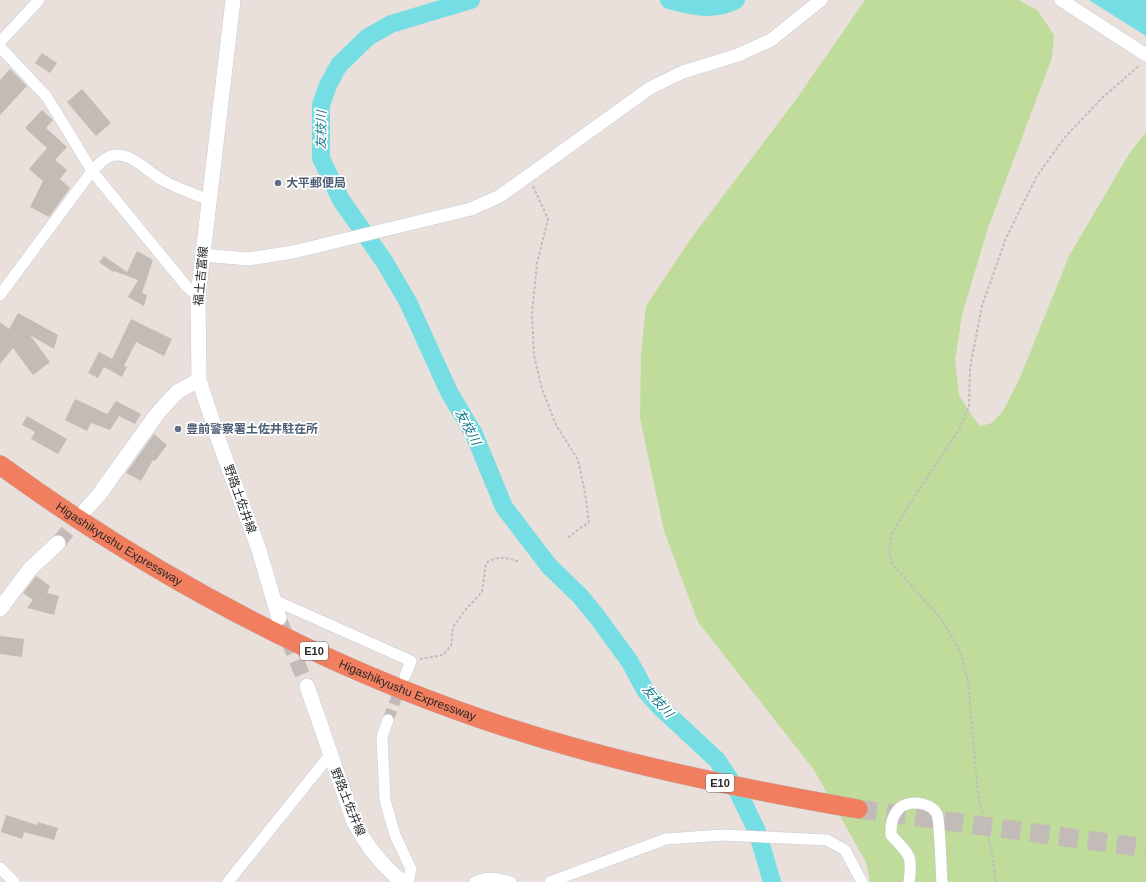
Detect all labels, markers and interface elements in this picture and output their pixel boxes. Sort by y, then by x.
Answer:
water label: 友枝川 [313,108,329,150]
place label: 大平郵便局 [286,176,346,190]
marker: 大平郵便局 [273,178,283,188]
street label: 福土吉富線 [191,245,211,307]
water label: 友枝川 [452,406,485,449]
place label: 豊前警察署土佐井駐在所 [186,422,318,436]
marker: 豊前警察署土佐井駐在所 [173,424,183,434]
street label: 野路土佐井線 [221,463,259,535]
street label: Higashikyushu Expressway [53,499,185,589]
road number: E10 [300,642,328,660]
street label: Higashikyushu Expressway [337,657,478,724]
water label: 友枝川 [639,681,678,722]
street label: 野路土佐井線 [328,766,368,838]
road number: E10 [706,774,734,792]

